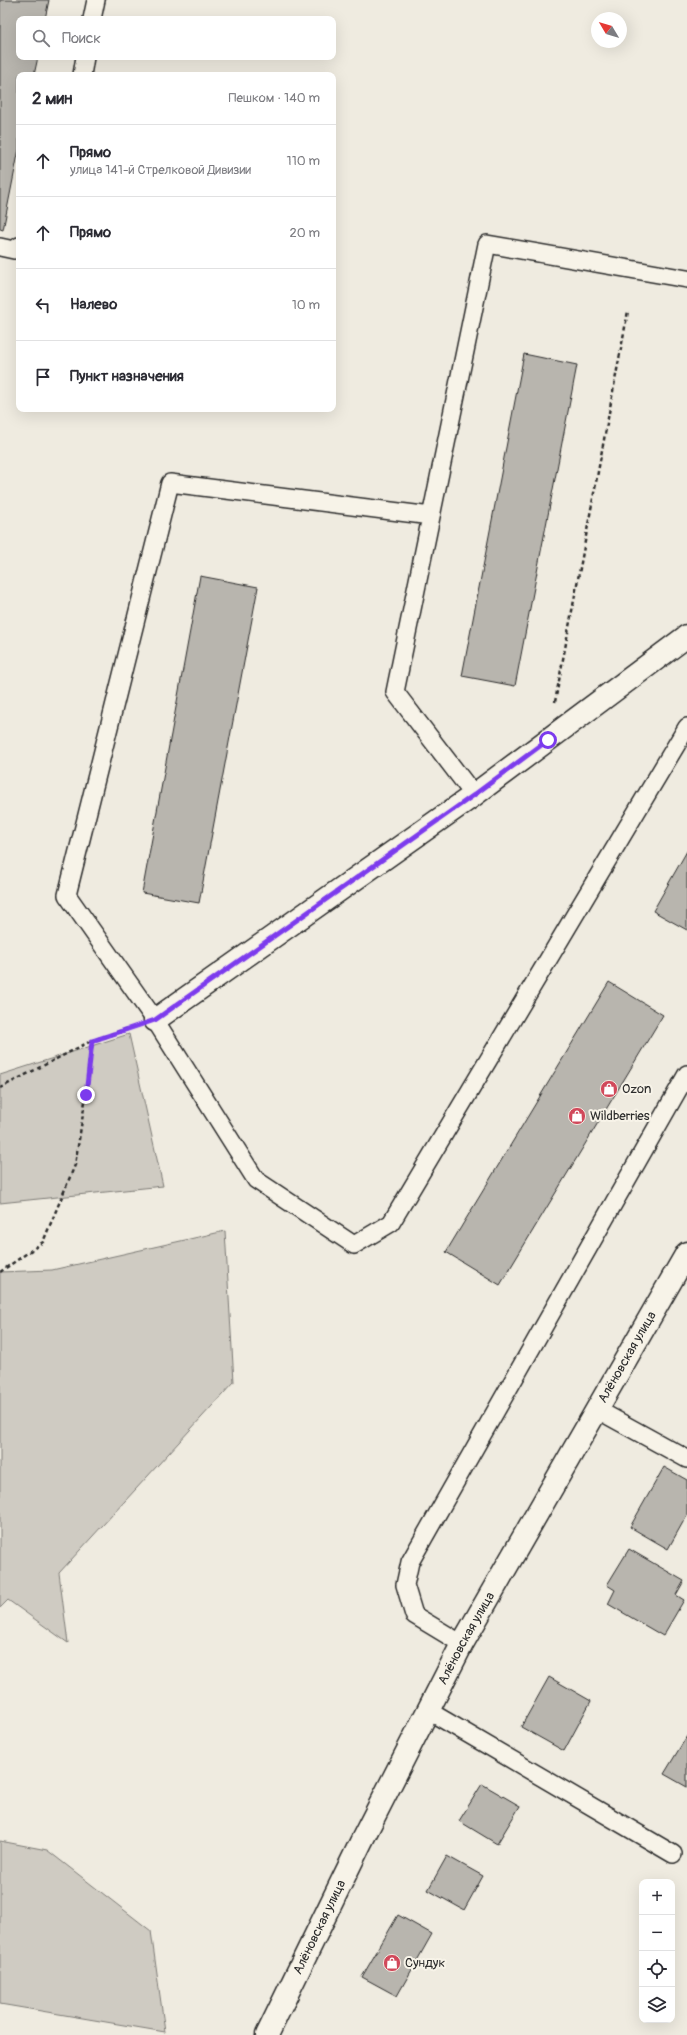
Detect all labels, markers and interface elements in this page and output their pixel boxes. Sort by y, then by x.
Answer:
north arrow [591,12,627,48]
search box [16,16,336,60]
icon: search [30,27,52,49]
text: Поиск [62,29,101,48]
text: 2 мин [32,88,72,109]
text: Пешком · 140 m [229,90,320,106]
text: Прямо [70,143,111,162]
icon: ahead [32,150,54,172]
text: 110 m [287,153,320,169]
text: улица 141-й Стрелковой Дивизии [70,162,251,178]
icon: ahead [32,222,54,244]
text: Прямо [70,223,111,242]
text: 20 m [289,225,320,241]
icon: left [32,294,54,316]
text: Налево [70,295,117,314]
text: 10 m [292,297,320,313]
icon: arrive [32,366,54,388]
text: Пункт назначения [70,367,184,386]
route start [539,731,557,749]
shop icon: Ozon [599,1079,619,1099]
place label: Ozon [622,1081,651,1097]
route end [77,1086,95,1104]
shop icon: Wildberries [567,1106,587,1126]
place label: Wildberries [590,1108,650,1124]
street label: Алёновская улица [595,1308,660,1406]
street label: Алёновская улица [435,1589,498,1687]
street label: Алёновская улица [290,1877,349,1977]
map controls [639,1879,675,2023]
button: + [639,1879,675,1915]
button: − [639,1915,675,1951]
button: locate [639,1951,675,1987]
shop icon: Сундук [382,1953,402,1973]
place label: Сундук [405,1955,445,1971]
button: layers [639,1987,675,2023]

